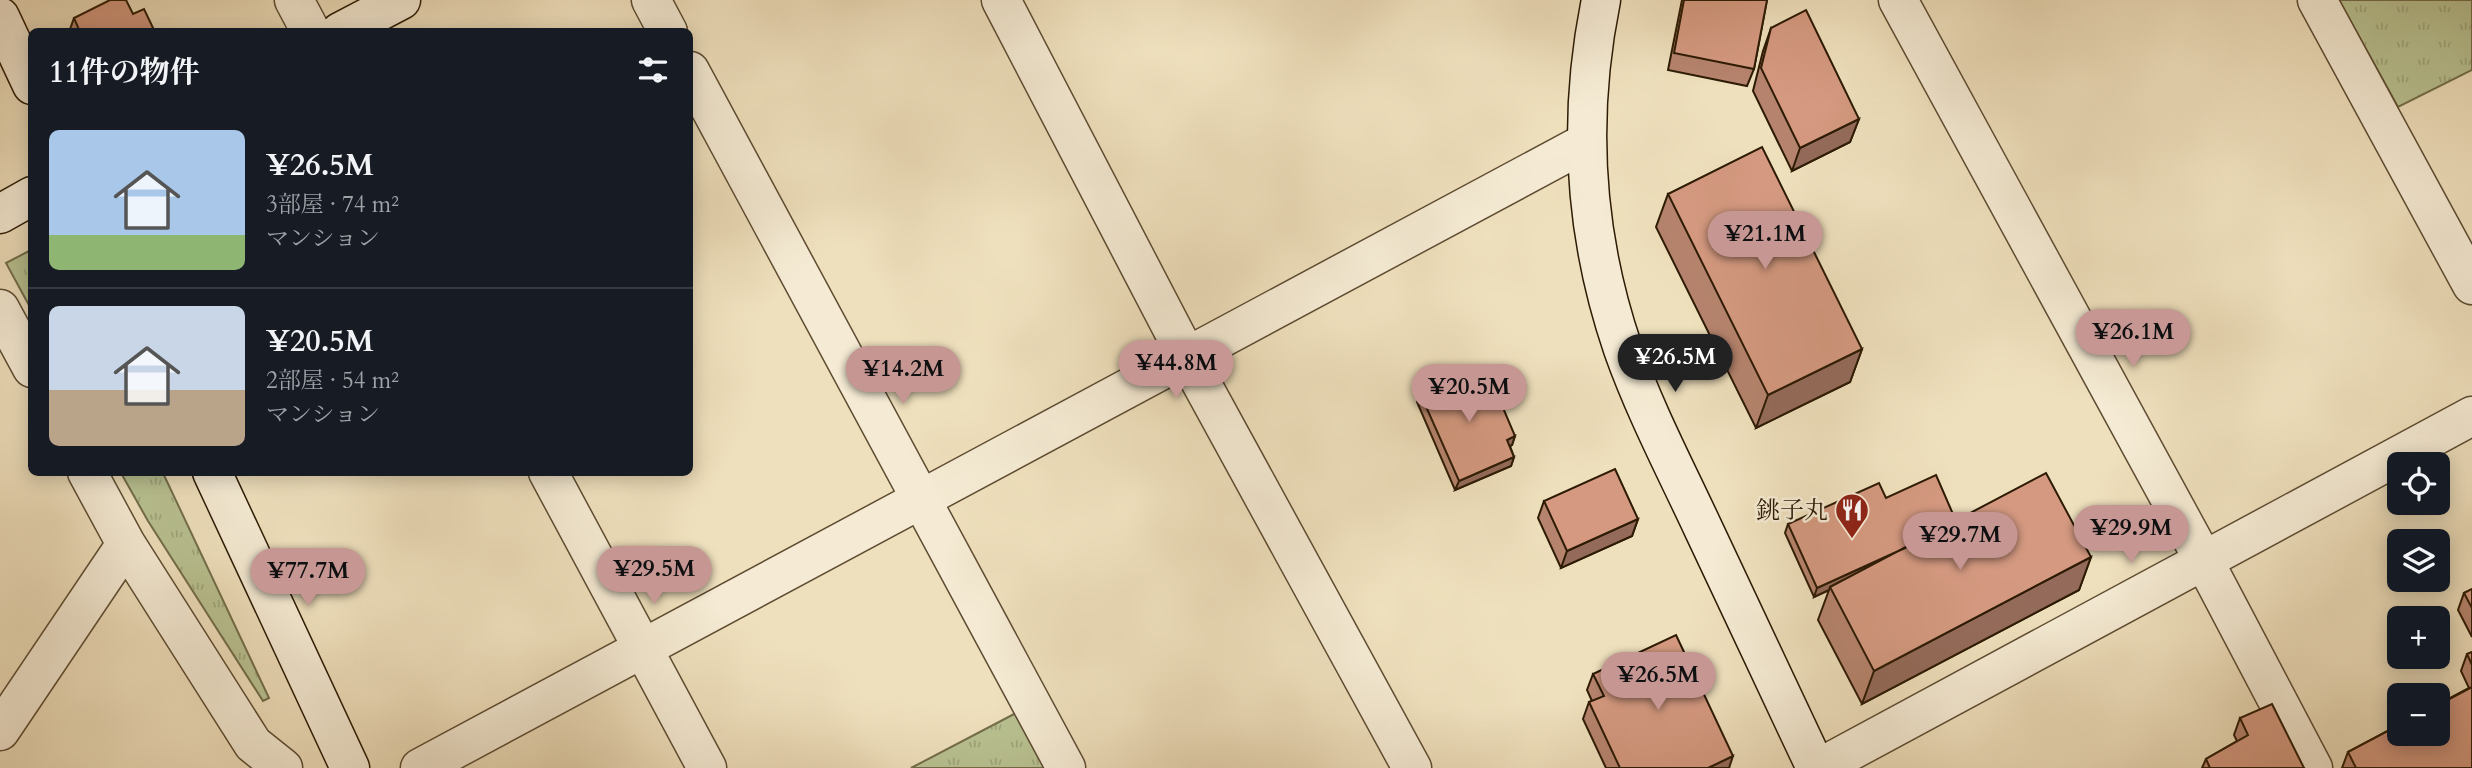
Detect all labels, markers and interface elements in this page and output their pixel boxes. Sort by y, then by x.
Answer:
icon: filters [634,51,672,89]
text: 11件の物件 [49,52,200,93]
text: ¥26.5M [266,145,374,186]
icon: home [105,158,189,242]
text: 3部屋 · 74 m² [266,189,399,220]
pin: ¥21.1M [1708,212,1822,271]
text: ¥21.1M [1724,218,1806,249]
text: マンション [266,223,380,254]
pin: ¥26.1M [2076,310,2190,369]
text: ¥26.1M [2092,316,2174,347]
text: ¥20.5M [266,321,374,362]
icon: home [105,334,189,418]
pin: ¥26.5M [1618,334,1732,394]
pin: ¥44.8M [1119,340,1233,400]
text: ¥26.5M [1634,341,1716,372]
pin: ¥14.2M [846,346,960,406]
text: ¥44.8M [1135,347,1217,378]
text: ¥14.2M [862,353,944,384]
pin: ¥20.5M [1412,364,1526,424]
text: 2部屋 · 54 m² [266,365,399,396]
text: ¥20.5M [1428,371,1510,402]
text: マンション [266,399,380,430]
map controls [2387,452,2450,746]
button: locate [2387,452,2450,515]
restaurant icon: 銚子丸 [1833,491,1871,540]
place label: 銚子丸 [1756,494,1828,527]
pin: ¥29.9M [2074,505,2188,565]
pin: ¥29.7M [1903,512,2017,572]
text: ¥29.9M [2090,512,2172,543]
text: ¥29.7M [1919,519,2001,550]
button: layers [2387,529,2450,592]
pin: ¥29.5M [597,546,711,606]
pin: ¥77.7M [251,548,365,608]
text: ¥29.5M [613,553,695,584]
text: ¥77.7M [267,555,349,586]
button: + [2387,606,2450,669]
pin: ¥26.5M [1601,652,1715,712]
text: ¥26.5M [1617,659,1699,690]
button: − [2387,683,2450,746]

